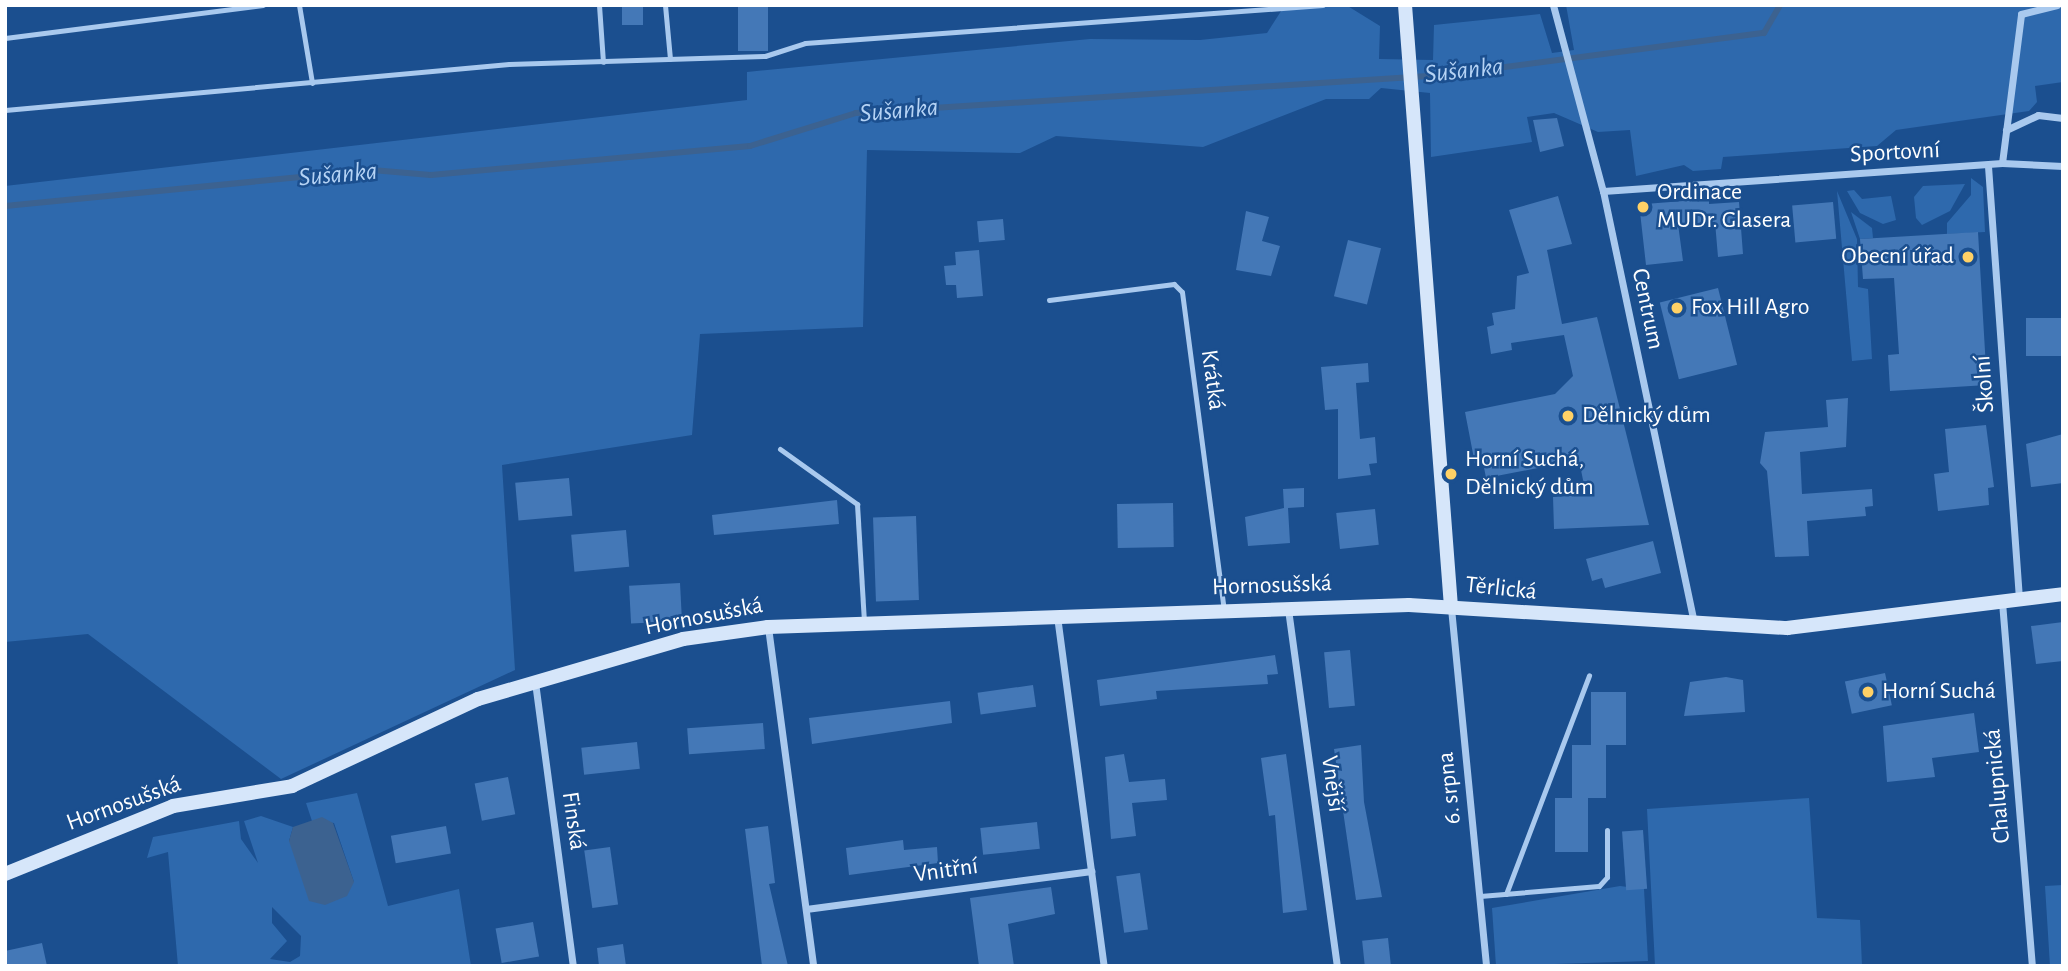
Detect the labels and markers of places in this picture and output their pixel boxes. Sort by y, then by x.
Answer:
place label: Ordinace MUDr. Glasera [1657,179,1791,235]
marker: Ordinace MUDr. Glasera [1635,199,1651,215]
place label: Obecní úřad [1841,243,1954,271]
marker: Obecní úřad [1960,249,1976,265]
place label: Fox Hill Agro [1691,294,1809,322]
marker: Fox Hill Agro [1669,300,1685,316]
place label: Dělnický dům [1582,402,1711,430]
marker: Dělnický dům [1560,408,1576,424]
place label: Horní Suchá, Dělnický dům [1465,446,1594,502]
marker: Horní Suchá, Dělnický dům [1443,466,1459,482]
place label: Horní Suchá [1882,678,1996,706]
marker: Horní Suchá [1860,684,1876,700]

